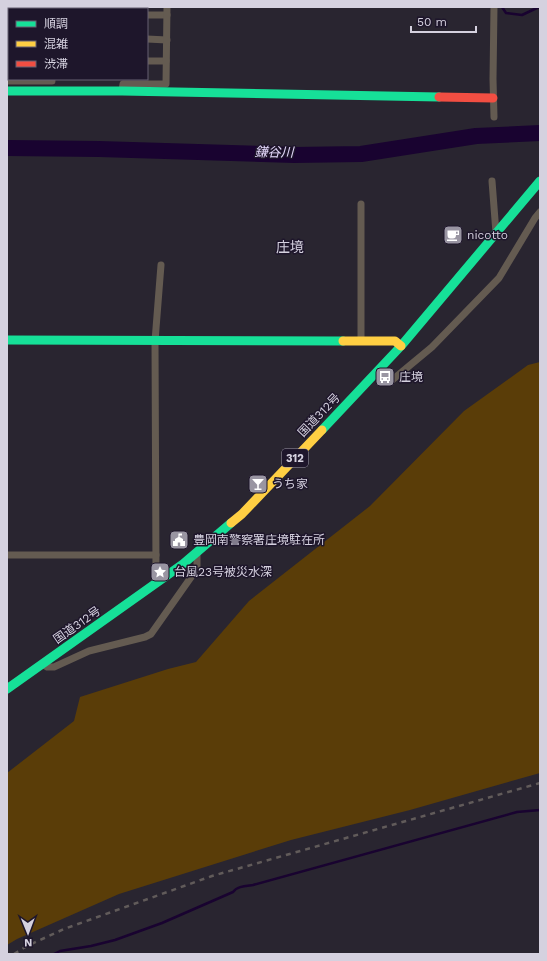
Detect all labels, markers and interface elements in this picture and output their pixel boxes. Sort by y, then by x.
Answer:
legend [8,8,148,80]
scale bar [411,8,476,34]
text: 50 m [417,15,447,29]
text: 順調 [44,17,68,31]
text: 混雑 [44,37,68,51]
text: 渋滞 [44,57,68,71]
water label: 鎌谷川 [254,144,296,160]
cafe icon: nicotto [442,224,464,246]
place label: nicotto [467,228,508,242]
district label: 庄境 [276,239,304,255]
bus stop icon: 庄境 [374,366,396,388]
place label: 庄境 [399,370,423,384]
street label: 国道312号 [295,390,343,440]
road number: 312 [282,449,308,467]
bar icon: うち家 [247,473,269,495]
place label: うち家 [272,477,308,491]
public building icon: 豊岡南警察署庄境駐在所 [168,529,190,551]
place label: 豊岡南警察署庄境駐在所 [193,533,325,547]
place icon: 台風23号被災水深 [149,561,171,583]
place label: 台風23号被災水深 [174,565,272,579]
street label: 国道312号 [51,604,103,646]
north arrow [8,913,48,953]
text: N [24,936,32,949]

